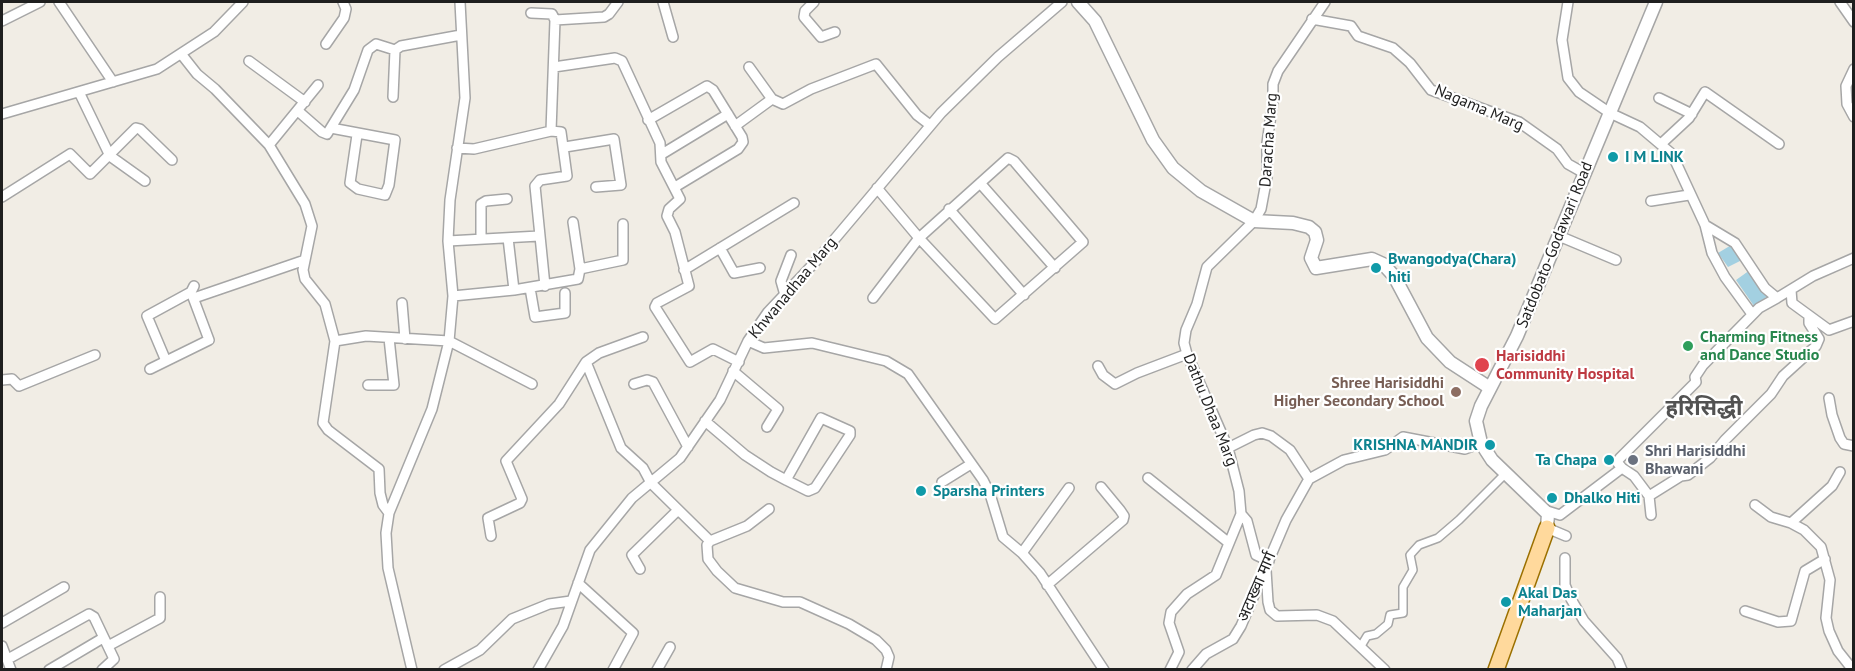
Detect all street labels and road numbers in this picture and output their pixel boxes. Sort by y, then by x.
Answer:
street label: Nagama Marg [1431,81,1527,135]
street label: Daracha Marg [1256,92,1282,188]
street label: Satdobato-Godawari Road [1513,159,1597,331]
street label: Khwanadhaa Marg [745,233,841,343]
street label: Dathu Dhaa Marg [1179,351,1241,469]
street label: अटाख्वा मार्ग [1234,549,1280,625]

